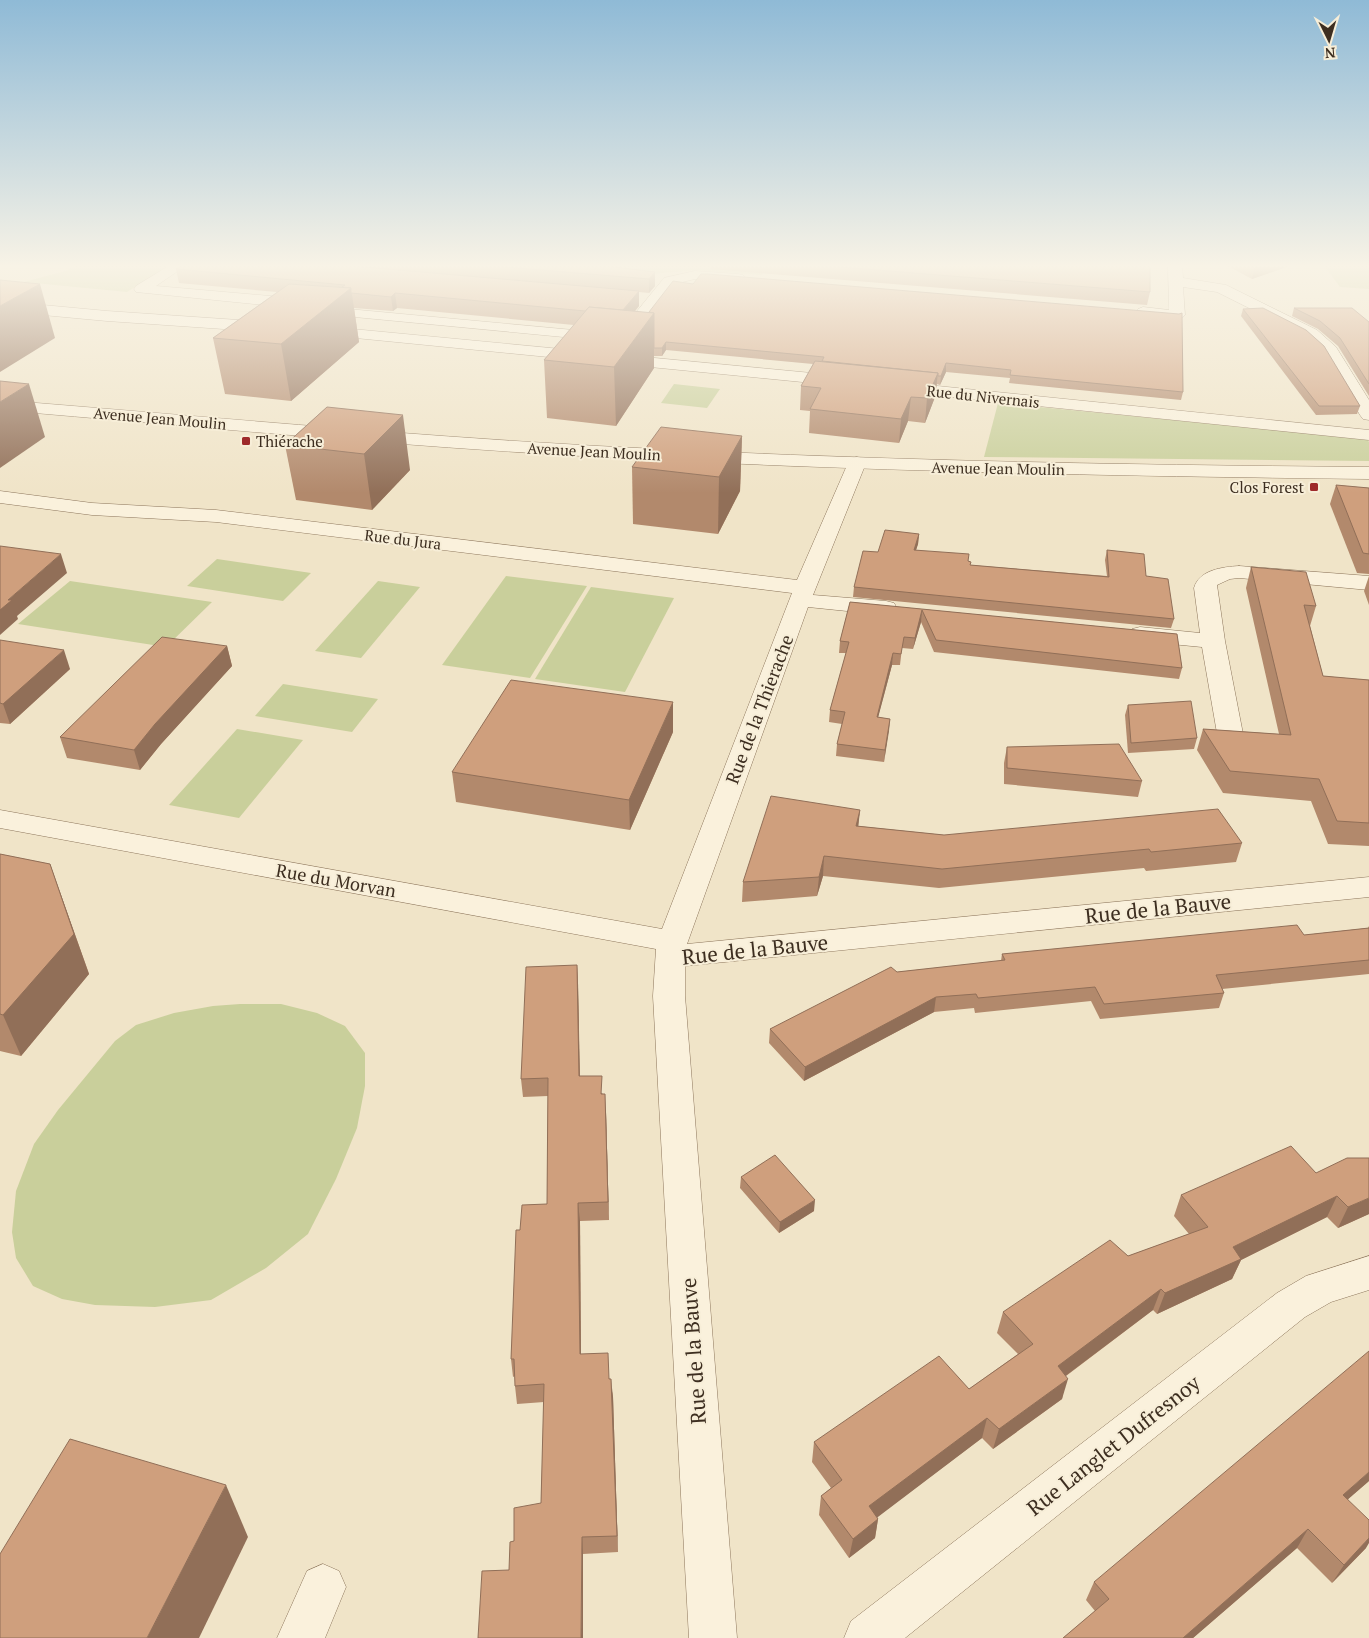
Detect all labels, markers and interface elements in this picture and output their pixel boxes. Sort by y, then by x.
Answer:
north arrow [1304,15,1354,65]
text: N [1324,44,1336,63]
street label: Rue du Nivernais [925,380,1041,412]
street label: Avenue Jean Moulin [93,402,227,434]
place label: Thiérache [256,431,323,451]
marker: Thiérache [240,435,252,447]
street label: Avenue Jean Moulin [527,438,661,464]
street label: Avenue Jean Moulin [931,457,1065,479]
place label: Clos Forest [1230,477,1304,497]
marker: Clos Forest [1308,481,1320,493]
street label: Rue du Jura [364,524,443,554]
street label: Rue de la Thierache [720,631,798,787]
street label: Rue du Morvan [274,858,398,902]
street label: Rue de la Bauve [1084,886,1232,930]
street label: Rue de la Bauve [681,927,829,971]
street label: Rue de la Bauve [674,1277,712,1425]
street label: Rue Langlet Dufresnoy [1021,1368,1206,1521]

